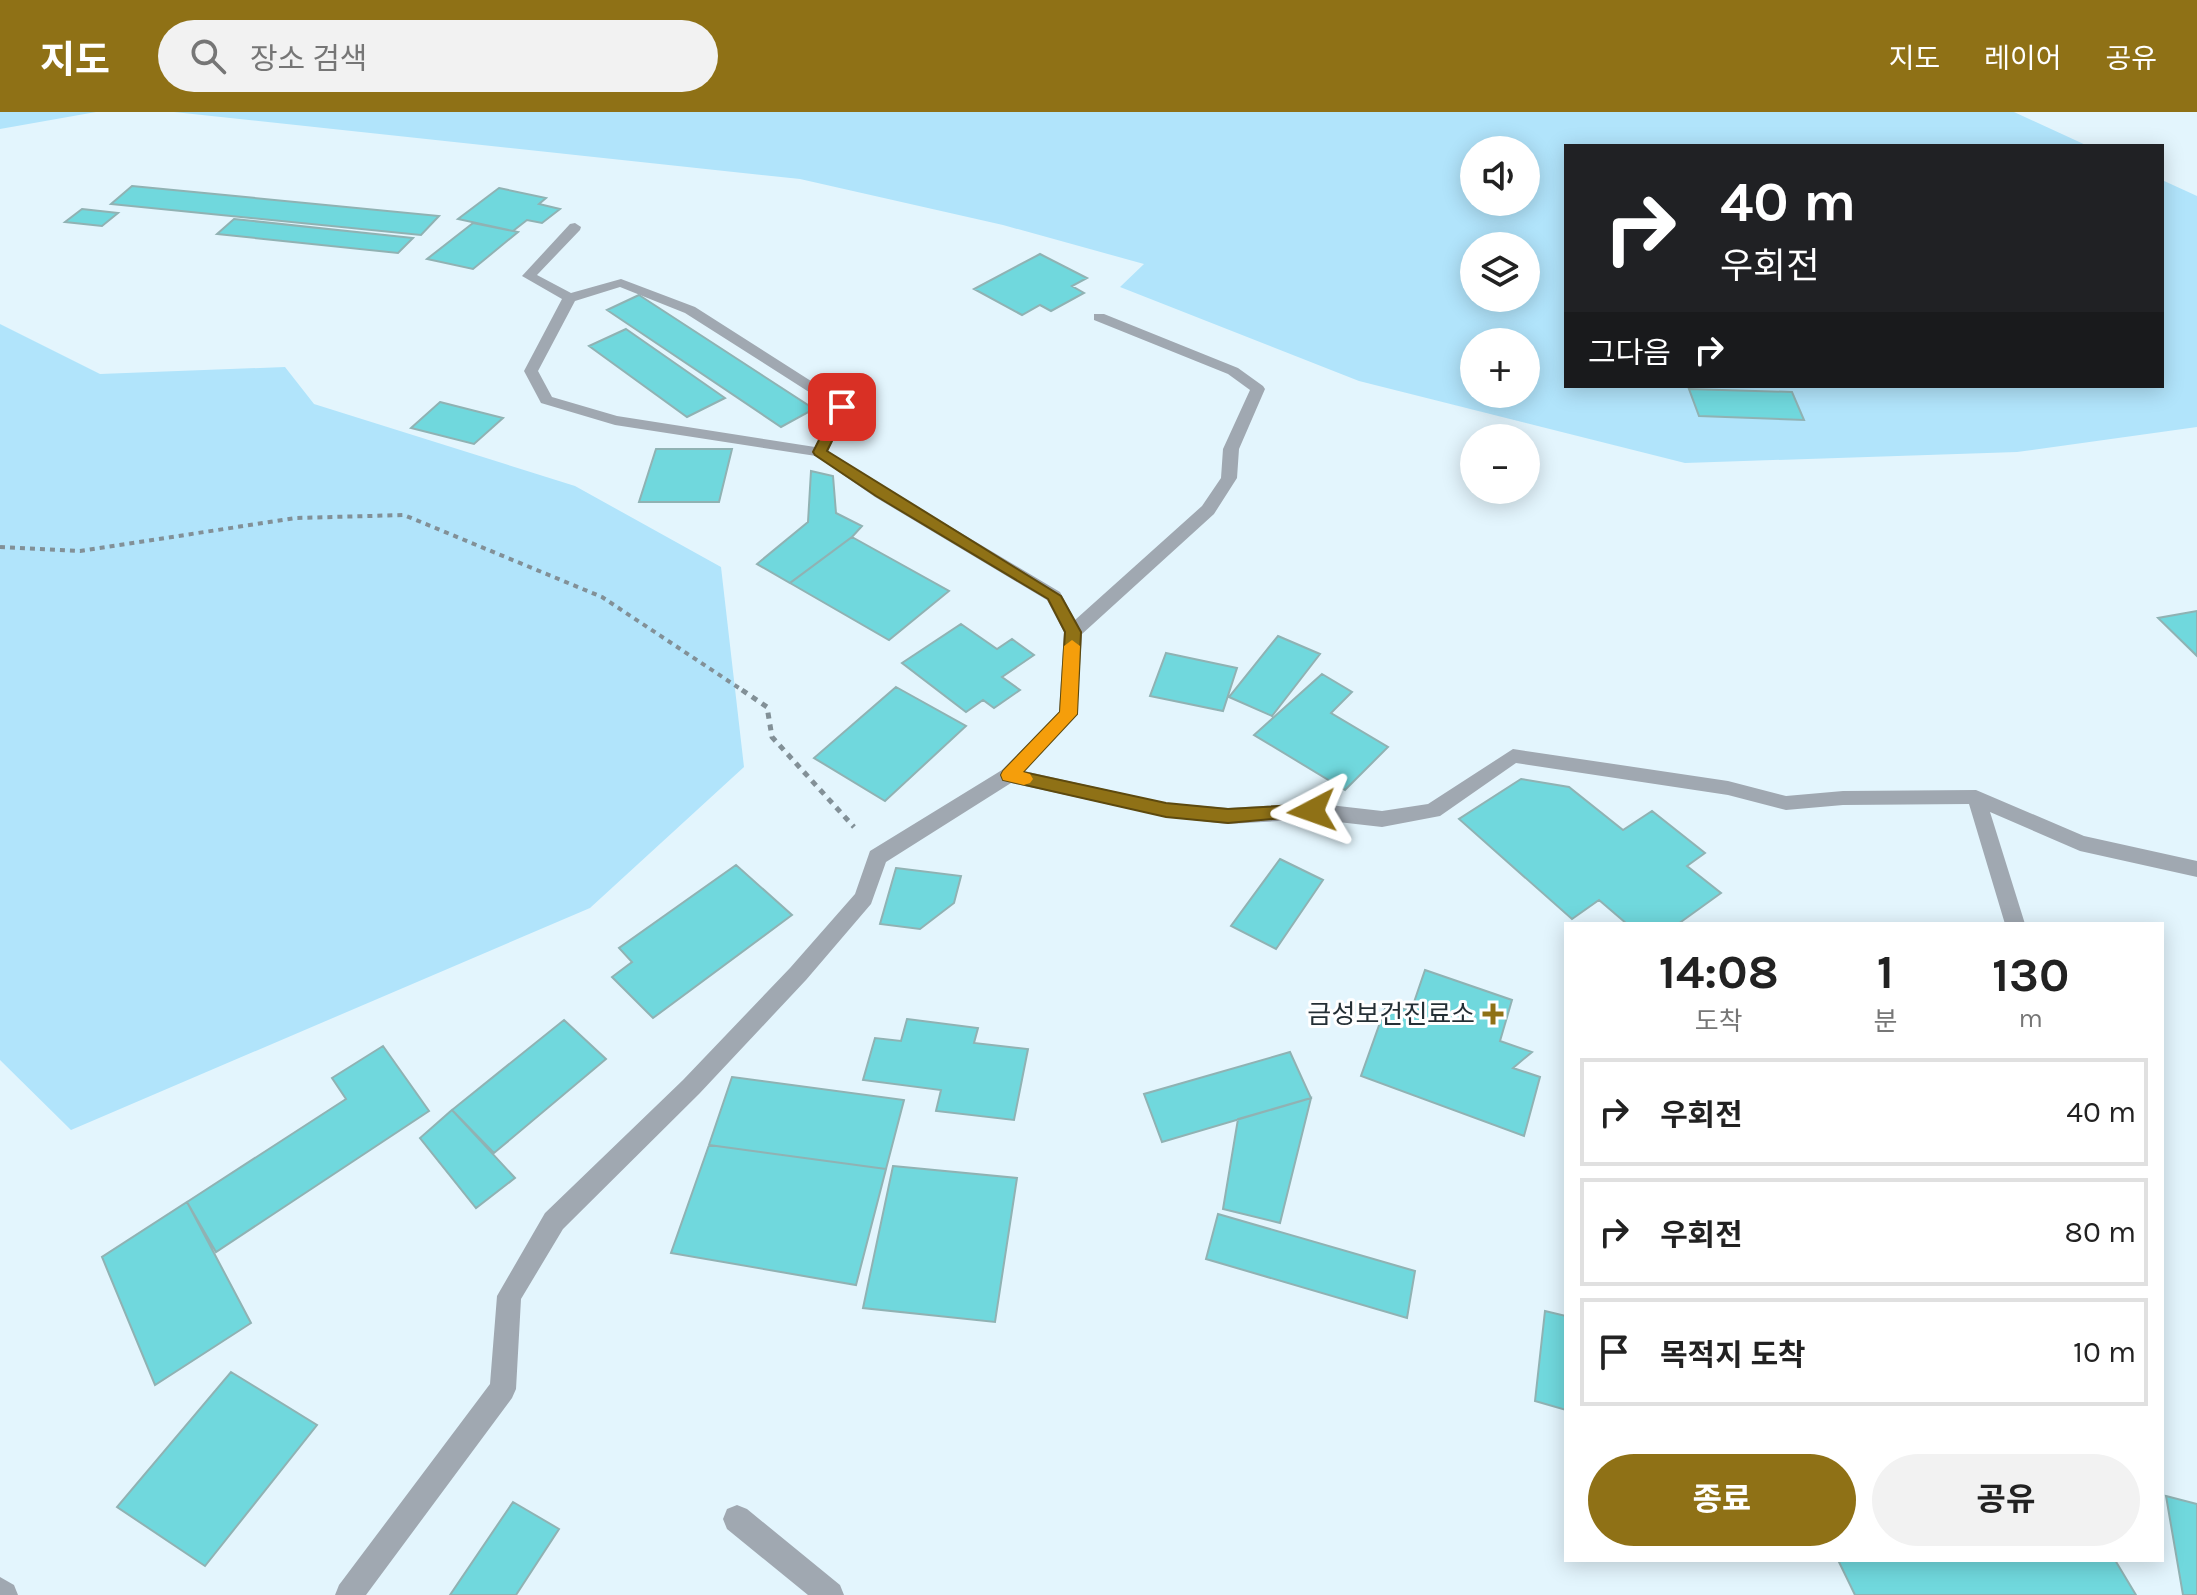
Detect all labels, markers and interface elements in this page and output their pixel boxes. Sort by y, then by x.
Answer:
search box [158,20,718,92]
icon: search [186,34,230,78]
text: 지도 [40,38,110,83]
text: 장소 검색 [250,41,367,77]
text: 지도 [1889,42,1940,75]
text: 레이어 [1984,42,2061,75]
text: 공유 [2105,42,2157,75]
map controls [1460,136,1540,504]
button: sound [1460,136,1540,216]
text: 40 m [1720,169,1856,234]
icon: right [1588,176,1692,280]
button: layers [1460,232,1540,312]
text: 우회전 [1720,245,1819,287]
button: + [1460,328,1540,408]
icon: right [1687,328,1731,372]
text: 그다음 [1588,335,1671,371]
pin [808,373,876,441]
icon: arrive [820,385,864,429]
button: − [1460,424,1540,504]
position arrow [1270,769,1354,853]
text: 14:08 [1659,944,1779,1000]
text: 1 [1877,944,1894,1000]
text: 130 [1992,947,2069,1003]
place label: 금성보건진료소 [1308,999,1475,1030]
marker: 금성보건진료소 [1482,1003,1504,1025]
text: m [2018,1003,2043,1034]
text: 도착 [1695,1006,1743,1037]
text: 분 [1873,1006,1897,1037]
icon: right [1592,1090,1636,1134]
text: 40 m [2066,1094,2136,1130]
text: 우회전 [1660,1097,1743,1133]
icon: right [1592,1210,1636,1254]
text: 80 m [2065,1214,2136,1250]
text: 우회전 [1660,1217,1743,1253]
icon: arrive [1592,1330,1636,1374]
text: 10 m [2073,1334,2136,1370]
text: 목적지 도착 [1660,1337,1806,1373]
button: 종료 [1588,1454,1856,1546]
button: 공유 [1872,1454,2140,1546]

